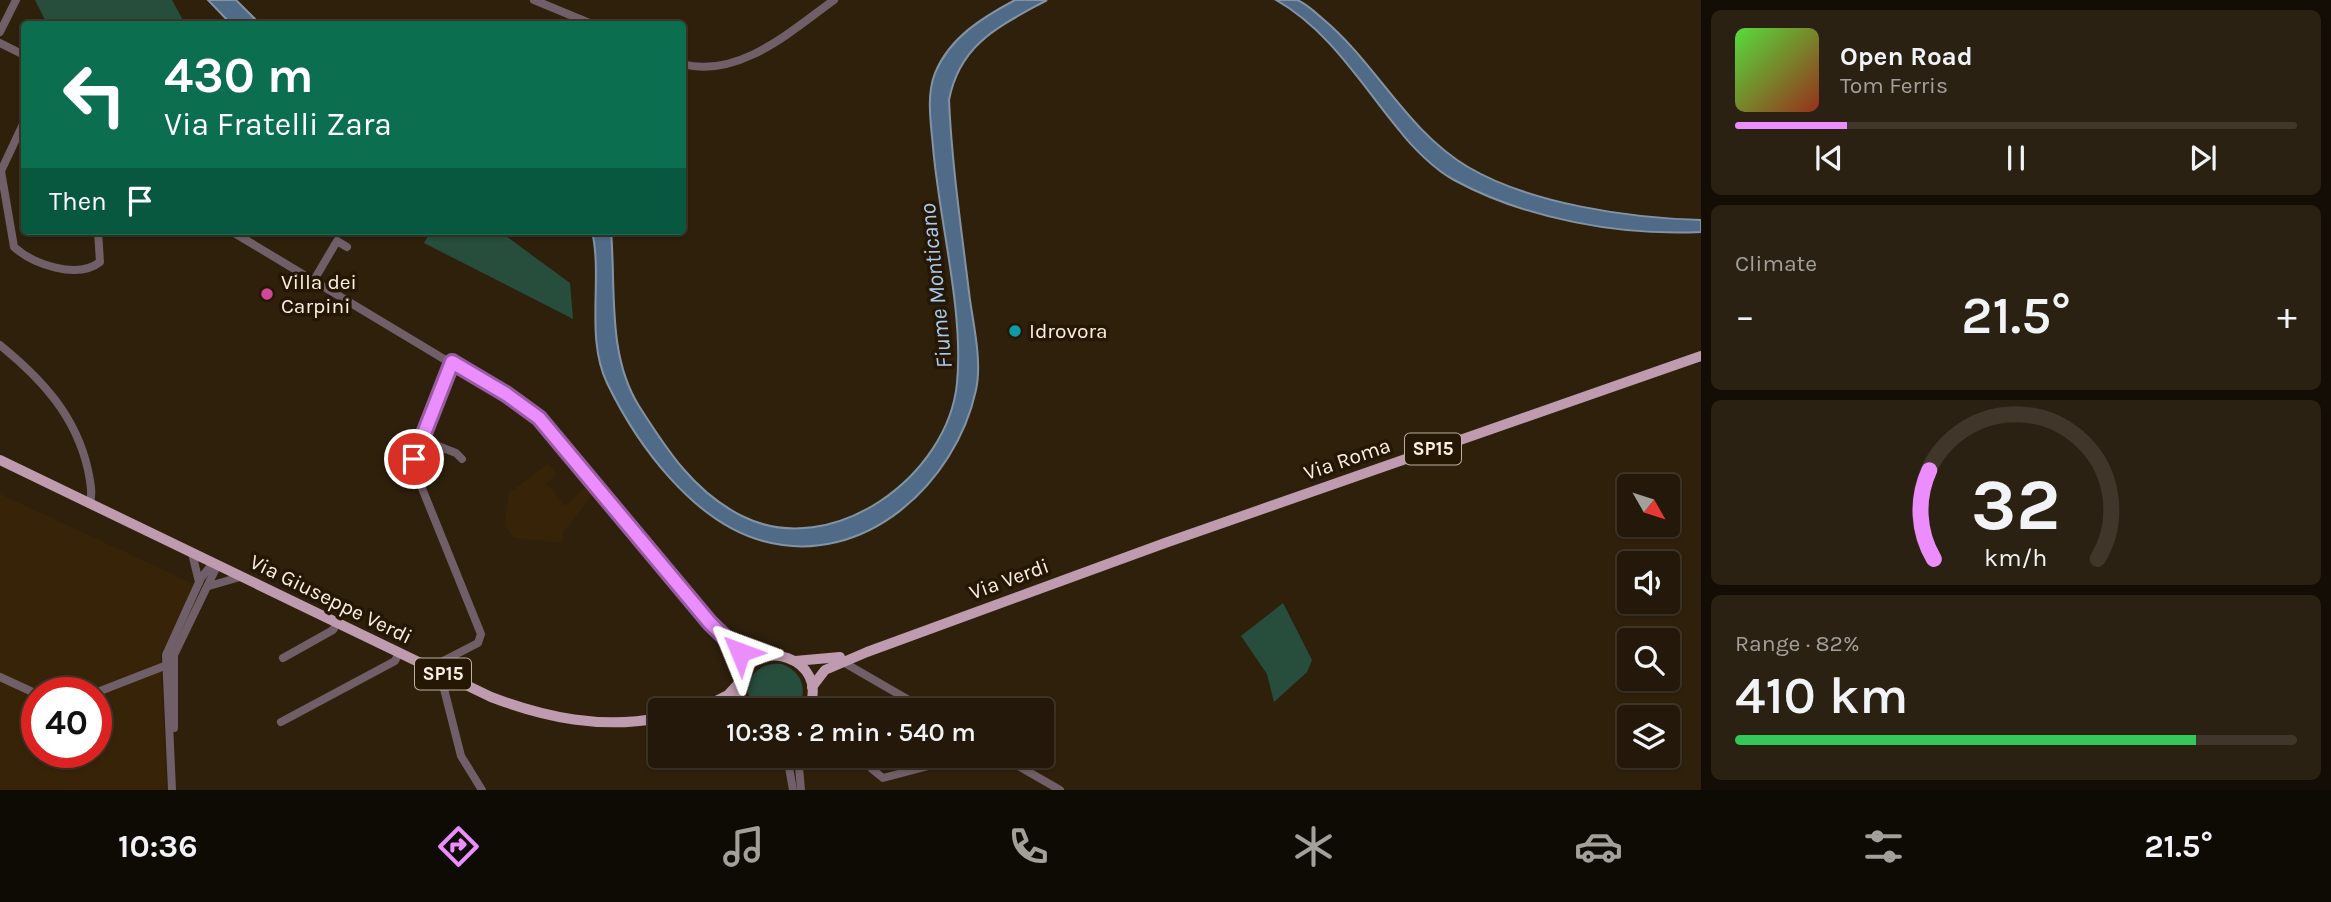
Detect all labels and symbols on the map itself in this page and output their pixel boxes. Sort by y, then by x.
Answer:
water label: Fiume Monticano [914,202,958,370]
place label: Villa dei Carpini [281,270,357,318]
marker: Villa dei Carpini [259,286,275,302]
place label: Idrovora [1029,319,1108,343]
marker: Idrovora [1007,323,1023,339]
pin [384,429,444,489]
street label: Via Roma [1300,433,1394,485]
road number: SP15 [1405,433,1461,464]
north arrow [1617,474,1680,537]
street label: Via Giuseppe Verdi [246,549,416,649]
street label: Via Verdi [966,554,1052,604]
position arrow [703,615,777,689]
road number: SP15 [415,659,471,690]
speed limit sign: 40 [21,677,112,768]

